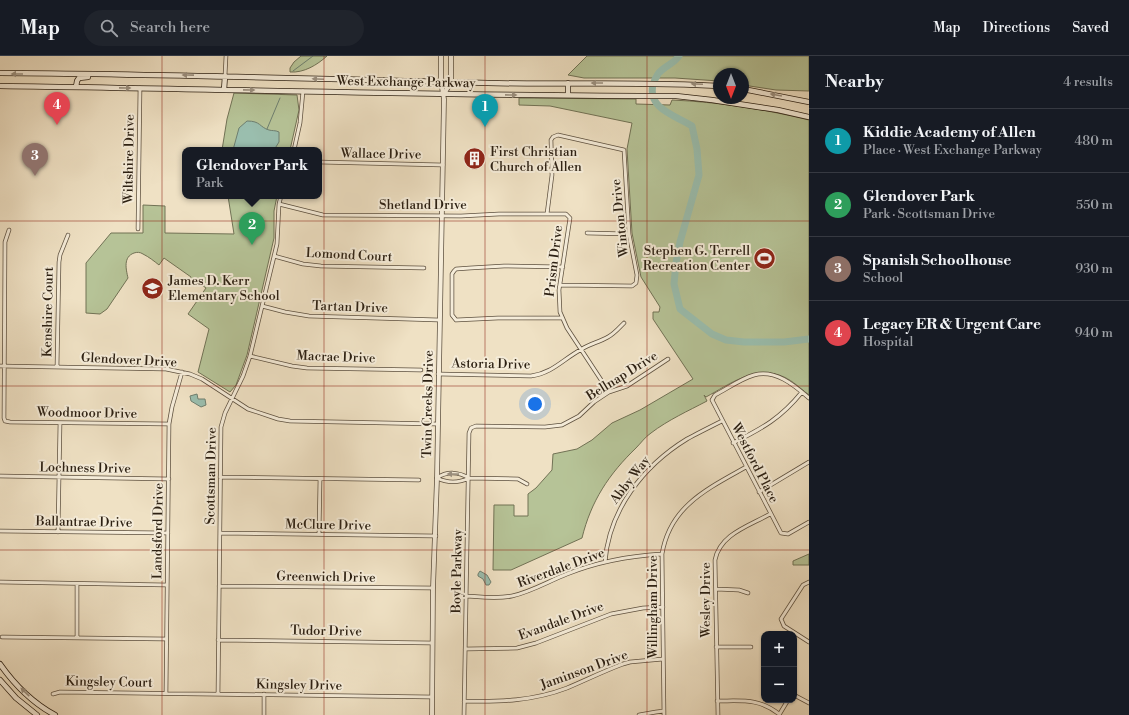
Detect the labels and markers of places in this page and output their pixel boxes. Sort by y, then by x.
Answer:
pin: 4 [44,92,70,125]
pin: 1 [472,94,498,127]
pin: 3 [22,143,48,176]
place label: First Christian Church of Allen [490,144,582,175]
building icon: First Christian Church of Allen [462,146,488,172]
pin: 2 [239,212,265,245]
place label: Stephen G. Terrell Recreation Center [643,243,750,274]
sports icon: Stephen G. Terrell Recreation Center [752,245,778,271]
place label: James D. Kerr Elementary School [167,273,280,304]
school or university icon: James D. Kerr Elementary School [140,275,166,301]

